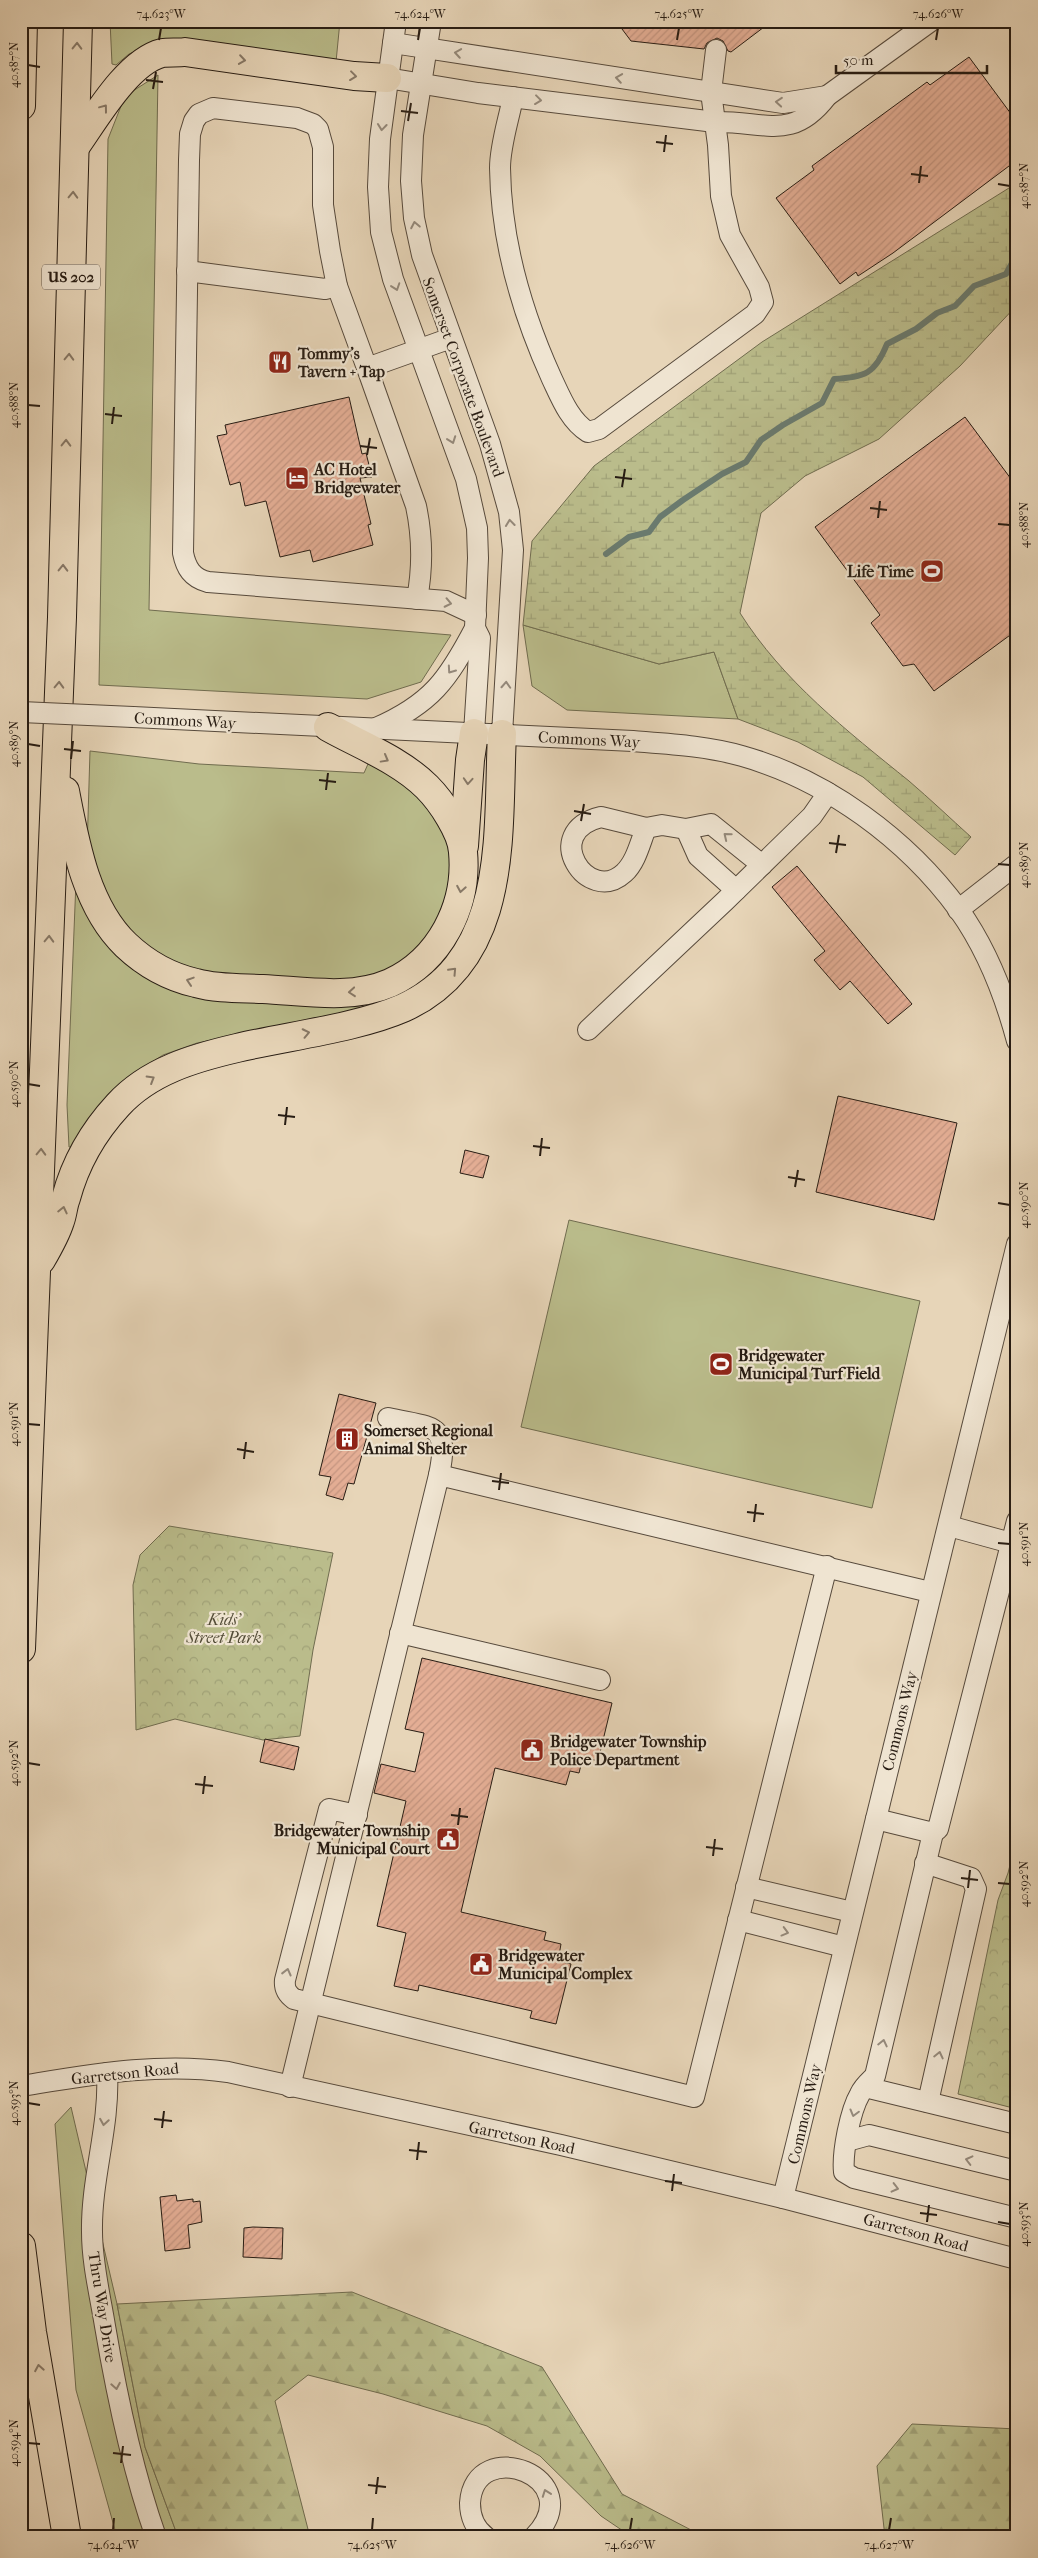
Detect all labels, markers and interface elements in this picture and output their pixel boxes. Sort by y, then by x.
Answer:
text: 74.623°W [137,7,187,21]
text: 74.624°W [394,7,447,21]
text: 74.625°W [654,7,705,21]
text: 74.626°W [913,7,964,21]
text: 40.587°N [7,42,21,88]
one-way arrow [72,42,82,50]
scale bar [836,42,987,74]
one-way arrow [454,49,462,59]
text: 50 m [843,51,874,69]
one-way arrow [239,54,247,65]
one-way arrow [349,70,357,81]
one-way arrow [614,73,622,84]
one-way arrow [535,94,543,105]
one-way arrow [775,97,783,108]
one-way arrow [98,105,106,114]
one-way arrow [377,123,388,131]
text: 40.587°N [1017,163,1031,209]
one-way arrow [68,190,78,198]
one-way arrow [411,221,421,230]
road number: US 202 [42,264,100,290]
street label: Somerset Corporate Boulevard [418,275,509,480]
one-way arrow [390,282,400,291]
place label: Tommy's Tavern + Tap [297,344,385,382]
restaurant icon: Tommy's Tavern + Tap [267,349,293,375]
one-way arrow [63,353,74,361]
text: 40.588°N [7,382,21,428]
one-way arrow [446,435,456,443]
one-way arrow [61,439,72,447]
place label: AC Hotel Bridgewater [313,460,402,498]
hotel icon: AC Hotel Bridgewater [284,465,310,491]
text: 40.588°N [1017,502,1031,548]
one-way arrow [505,519,516,527]
sports icon: Life Time [919,558,945,584]
place label: Life Time [847,562,914,581]
one-way arrow [58,564,68,572]
one-way arrow [443,597,452,608]
one-way arrow [448,664,457,674]
one-way arrow [54,681,65,689]
one-way arrow [500,681,511,689]
street label: Commons Way [133,708,237,733]
text: 40.589°N [7,721,21,767]
street label: Commons Way [537,727,641,752]
one-way arrow [380,753,389,763]
one-way arrow [463,777,474,785]
one-way arrow [724,834,733,842]
text: 40.589°N [1017,842,1031,888]
one-way arrow [457,884,467,893]
one-way arrow [43,935,54,943]
one-way arrow [447,968,456,977]
one-way arrow [186,977,195,987]
one-way arrow [348,986,356,997]
one-way arrow [301,1028,310,1039]
text: 40.590°N [7,1060,21,1108]
one-way arrow [146,1075,155,1085]
one-way arrow [35,1148,46,1156]
text: 40.590°N [1017,1181,1031,1229]
one-way arrow [57,1206,68,1215]
place label: Bridgewater Municipal Turf Field [737,1346,881,1384]
sports icon: Bridgewater Municipal Turf Field [708,1351,734,1377]
text: 40.591°N [7,1402,21,1446]
place label: Somerset Regional Animal Shelter [363,1421,493,1458]
building icon: Somerset Regional Animal Shelter [334,1426,360,1452]
text: 40.591°N [1017,1522,1031,1566]
park label: Kids' Street Park [185,1610,262,1647]
street label: Commons Way [878,1669,921,1773]
place label: Bridgewater Township Police Department [550,1732,707,1770]
public building icon: Bridgewater Township Police Department [519,1737,545,1763]
text: 40.592°N [7,1740,21,1786]
place label: Bridgewater Township Municipal Court [274,1821,430,1859]
public building icon: Bridgewater Township Municipal Court [435,1826,461,1852]
text: 40.592°N [1017,1861,1031,1907]
one-way arrow [781,1926,790,1937]
place label: Bridgewater Municipal Complex [497,1946,633,1984]
public building icon: Bridgewater Municipal Complex [468,1951,494,1977]
one-way arrow [281,1967,292,1976]
one-way arrow [877,2038,888,2047]
one-way arrow [933,2050,944,2059]
street label: Garretson Road [70,2058,180,2089]
street label: Commons Way [784,2062,825,2166]
text: 40.593°N [7,2080,21,2126]
one-way arrow [849,2108,859,2116]
one-way arrow [100,2117,110,2126]
street label: Garretson Road [467,2117,577,2158]
one-way arrow [965,2155,974,2166]
one-way arrow [890,2182,899,2193]
text: 40.593°N [1017,2201,1031,2247]
street label: Garretson Road [861,2209,971,2256]
street label: Thru Way Drive [84,2250,121,2364]
one-way arrow [34,2363,44,2372]
one-way arrow [110,2382,120,2391]
text: 40.594°N [7,2419,21,2467]
one-way arrow [542,2490,552,2498]
text: 74.624°W [87,2538,140,2552]
text: 74.625°W [347,2538,398,2552]
text: 74.626°W [605,2538,656,2552]
text: 74.627°W [864,2538,915,2552]

